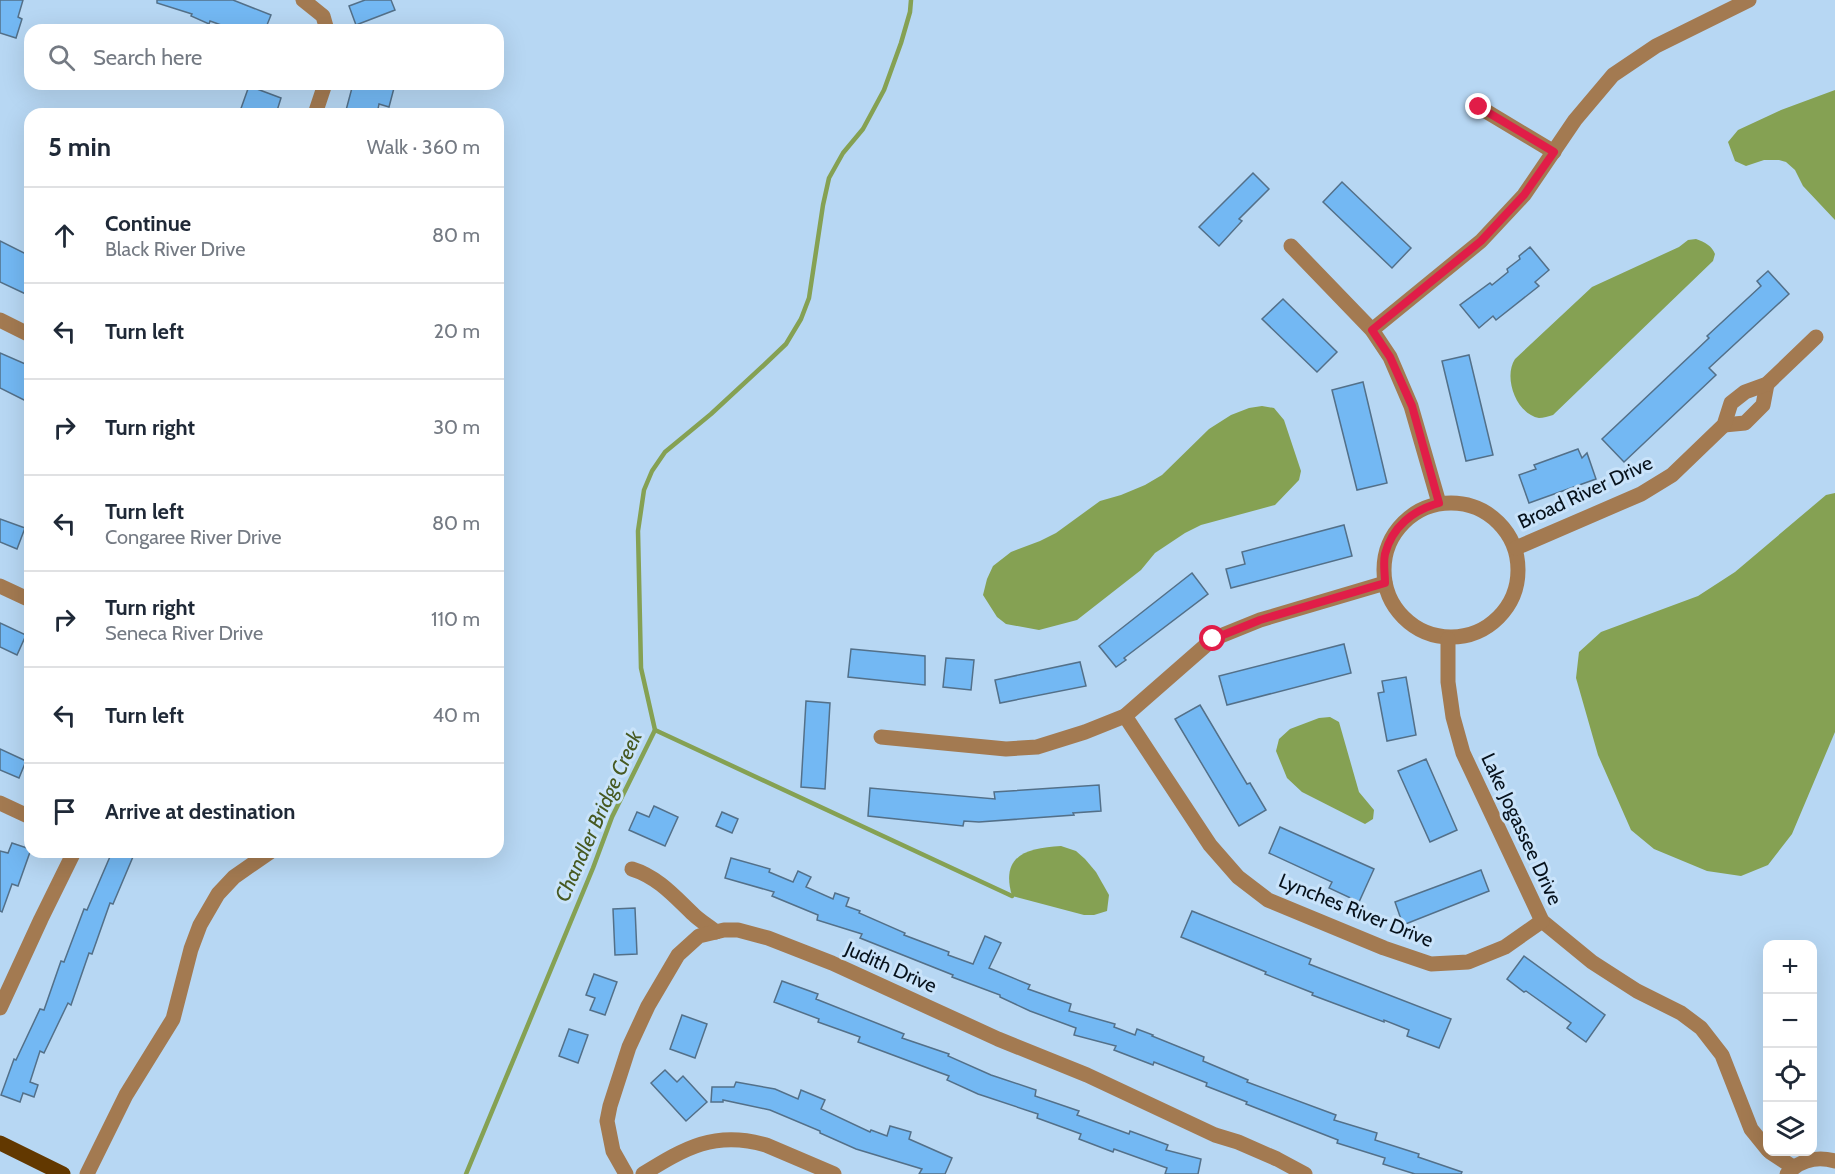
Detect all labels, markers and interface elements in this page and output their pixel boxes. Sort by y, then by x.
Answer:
search box [24,24,504,90]
icon: search [45,41,78,74]
text: Search here [93,44,202,71]
route end [1465,93,1491,119]
text: 5 min [48,131,111,163]
text: Walk · 360 m [367,135,480,159]
text: Continue [105,210,191,237]
icon: ahead [48,219,81,252]
text: 80 m [432,223,480,247]
text: Black River Drive [105,237,245,261]
icon: left [48,315,81,348]
text: Turn left [105,318,184,345]
text: 20 m [434,319,480,343]
icon: right [48,411,81,444]
text: Turn right [105,414,195,441]
text: 30 m [433,415,480,439]
street label: Broad River Drive [1514,450,1656,534]
text: Turn left [105,498,184,525]
icon: left [48,507,81,540]
text: 80 m [432,511,480,535]
text: Congaree River Drive [105,525,282,549]
text: Turn right [105,594,195,621]
icon: right [48,603,81,636]
text: 110 m [431,607,480,631]
text: Seneca River Drive [105,621,263,645]
route start [1199,625,1225,651]
icon: left [48,699,81,732]
text: Turn left [105,702,184,729]
text: 40 m [432,703,480,727]
water label: Chandler Bridge Creek [549,726,647,905]
street label: Lake Jogassee Drive [1476,749,1568,909]
icon: arrive [48,795,81,828]
text: Arrive at destination [105,798,295,825]
street label: Lynches River Drive [1275,868,1437,952]
street label: Judith Drive [841,936,940,998]
map controls [1763,940,1817,1156]
button: + [1763,940,1817,994]
button: − [1763,994,1817,1048]
button: locate [1763,1048,1817,1102]
button: layers [1763,1102,1817,1156]

